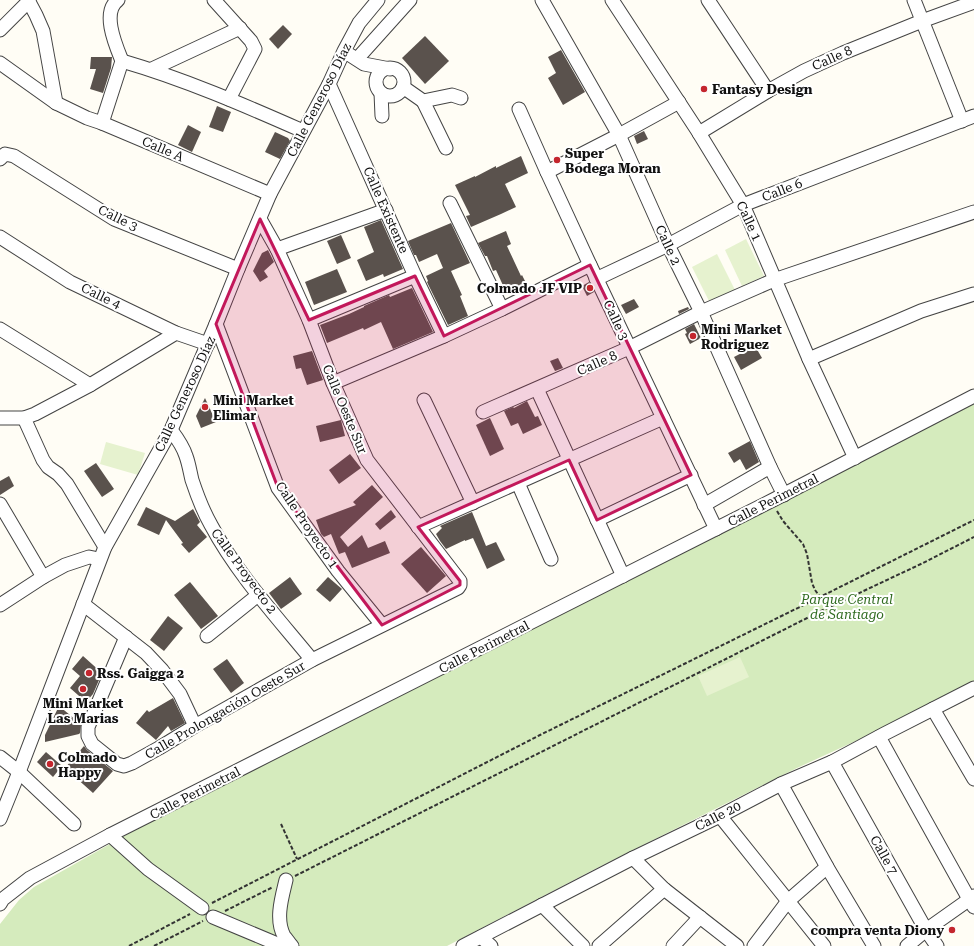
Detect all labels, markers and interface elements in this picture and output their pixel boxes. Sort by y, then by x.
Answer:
street label: Calle Generoso Díaz [284,41,354,159]
street label: Calle 8 [810,43,854,73]
place label: Fantasy Design [712,82,813,97]
marker: Fantasy Design [699,84,709,94]
street label: Calle A [140,134,186,164]
place label: Super Bodega Moran [565,146,661,176]
marker: Super Bodega Moran [552,155,562,165]
street label: Calle Existente [360,164,412,256]
street label: Calle 6 [760,175,804,205]
street label: Calle 1 [733,199,765,243]
street label: Calle 3 [96,202,140,234]
street label: Calle 2 [652,223,684,267]
street label: Calle 4 [79,280,124,312]
place label: Colmado JF VIP [477,281,582,296]
marker: Colmado JF VIP [585,283,595,293]
street label: Calle 3 [600,298,632,342]
place label: Mini Market Rodriguez [701,322,782,352]
marker: Mini Market Rodriguez [688,331,698,341]
street label: Calle Generoso Díaz [152,334,218,454]
street label: Calle 8 [575,348,619,378]
street label: Calle Oeste Sur [319,362,371,456]
place label: Mini Market Elimar [213,393,294,423]
marker: Mini Market Elimar [200,402,210,412]
street label: Calle Perimetral [725,471,821,529]
street label: Calle Proyecto 1 [272,479,342,571]
street label: Calle Proyecto 2 [208,526,280,616]
park label: Parque Central de Santiago [800,592,893,622]
street label: Calle Perimetral [436,618,532,676]
street label: Calle Prolongación Oeste Sur [142,658,308,762]
place label: Rss. Gaigga 2 [97,666,184,681]
marker: Rss. Gaigga 2 [84,668,94,678]
marker: Mini Market Las Marias [78,684,88,694]
place label: Mini Market Las Marias [43,696,124,726]
place label: Colmado Happy [58,750,117,780]
marker: Colmado Happy [45,759,55,769]
street label: Calle Perimetral [147,764,243,822]
street label: Calle 20 [693,798,743,834]
street label: Calle 7 [867,833,901,877]
place label: compra venta Diony [811,923,944,938]
marker: compra venta Diony [947,925,957,935]

